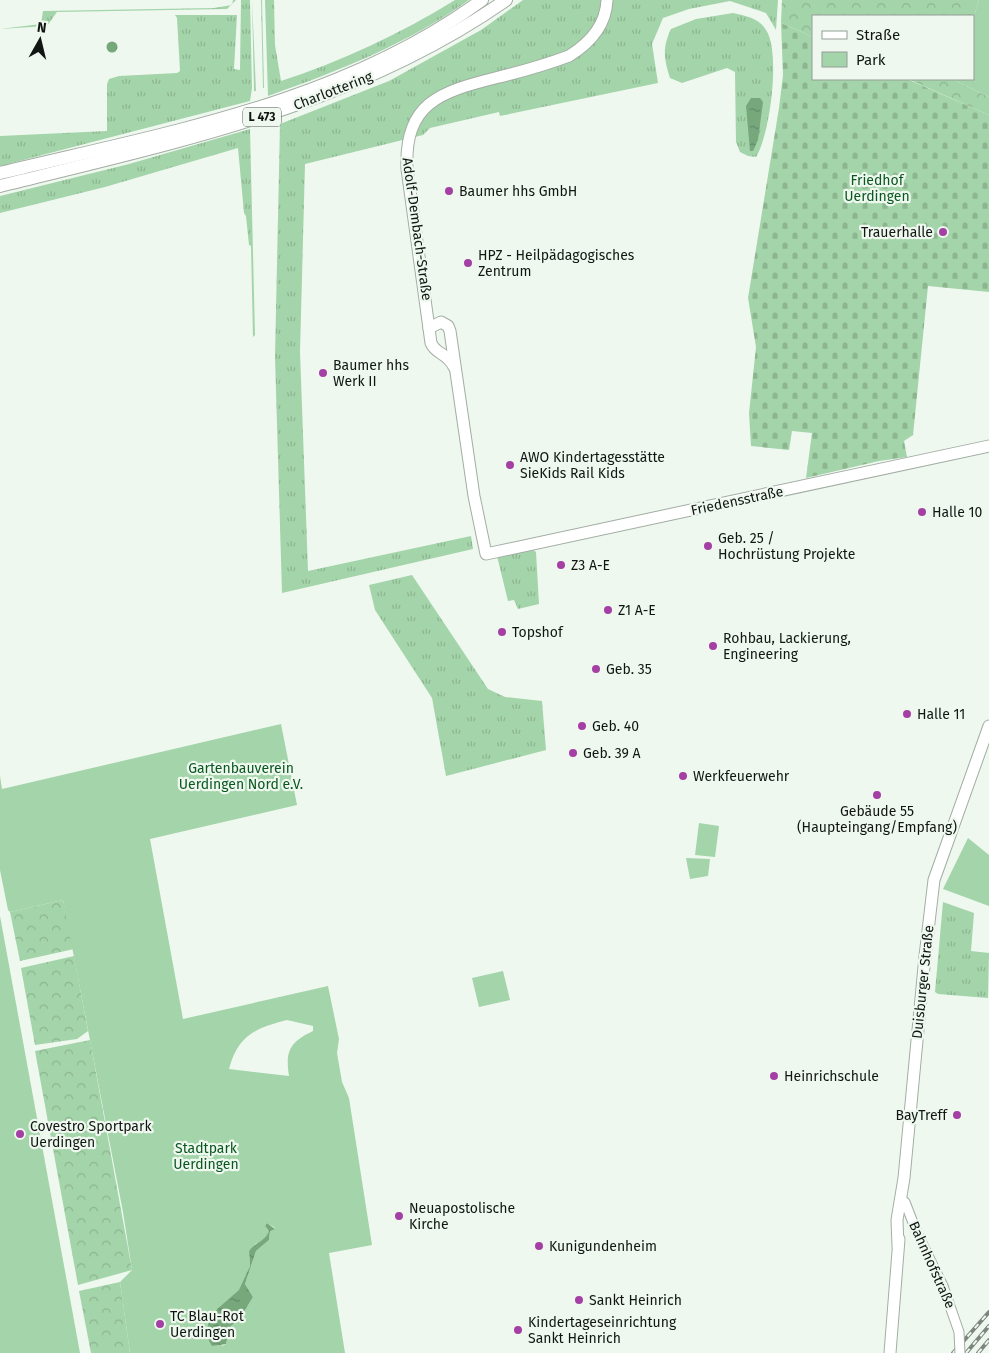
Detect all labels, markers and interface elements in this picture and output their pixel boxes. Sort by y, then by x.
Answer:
north arrow [15,15,65,65]
legend [812,15,974,80]
text: N [36,19,48,37]
text: Straße [856,26,900,44]
text: Park [856,51,886,69]
street label: Charlottering [291,68,376,114]
road number: L 473 [243,108,281,126]
street label: Adolf-Dembach-Straße [399,156,435,302]
park label: Friedhof Uerdingen [844,172,910,205]
place label: Baumer hhs GmbH [459,183,577,200]
marker: Baumer hhs GmbH [443,185,455,197]
place label: Trauerhalle [861,224,933,241]
marker: Trauerhalle [937,226,949,238]
place label: HPZ - Heilpädagogisches Zentrum [478,247,635,280]
marker: HPZ - Heilpädagogisches Zentrum [462,257,474,269]
place label: Baumer hhs Werk II [333,357,409,390]
marker: Baumer hhs Werk II [317,367,329,379]
place label: AWO Kindertagesstätte SieKids Rail Kids [520,449,665,482]
marker: AWO Kindertagesstätte SieKids Rail Kids [504,459,516,471]
street label: Friedensstraße [689,483,785,519]
place label: Halle 10 [932,504,983,521]
marker: Halle 10 [916,506,928,518]
place label: Geb. 25 / Hochrüstung Projekte [718,530,855,563]
marker: Geb. 25 / Hochrüstung Projekte [702,540,714,552]
place label: Z3 A-E [571,557,610,574]
marker: Z3 A-E [555,559,567,571]
place label: Z1 A-E [618,602,656,619]
marker: Z1 A-E [602,604,614,616]
place label: Topshof [512,624,564,641]
marker: Topshof [496,626,508,638]
place label: Rohbau, Lackierung, Engineering [723,630,851,663]
marker: Rohbau, Lackierung, Engineering [707,640,719,652]
place label: Geb. 35 [606,661,652,678]
marker: Geb. 35 [590,663,602,675]
place label: Halle 11 [917,706,965,723]
marker: Halle 11 [901,708,913,720]
place label: Geb. 40 [592,718,639,735]
marker: Geb. 40 [576,720,588,732]
place label: Geb. 39 A [583,745,641,762]
marker: Geb. 39 A [567,747,579,759]
park label: Gartenbauverein Uerdingen Nord e.V. [179,760,303,793]
place label: Werkfeuerwehr [693,768,790,785]
marker: Werkfeuerwehr [677,770,689,782]
marker: Gebäude 55 (Haupteingang/Empfang) [871,789,883,801]
place label: Gebäude 55 (Haupteingang/Empfang) [797,803,957,836]
street label: Duisburger Straße [909,924,937,1040]
place label: Heinrichschule [784,1068,879,1085]
marker: Heinrichschule [768,1070,780,1082]
place label: BayTreff [895,1107,948,1124]
marker: BayTreff [951,1109,963,1121]
place label: Covestro Sportpark Uerdingen [30,1118,152,1151]
marker: Covestro Sportpark Uerdingen [14,1128,26,1140]
park label: Stadtpark Uerdingen [173,1140,239,1173]
place label: Neuapostolische Kirche [409,1200,515,1233]
marker: Neuapostolische Kirche [393,1210,405,1222]
street label: Bahnhofstraße [905,1219,959,1311]
place label: Kunigundenheim [549,1238,657,1255]
marker: Kunigundenheim [533,1240,545,1252]
place label: Sankt Heinrich [589,1292,682,1309]
marker: Sankt Heinrich [573,1294,585,1306]
place label: TC Blau-Rot Uerdingen [170,1308,245,1341]
place label: Kindertageseinrichtung Sankt Heinrich [528,1314,677,1347]
marker: TC Blau-Rot Uerdingen [154,1318,166,1330]
marker: Kindertageseinrichtung Sankt Heinrich [512,1324,524,1336]

